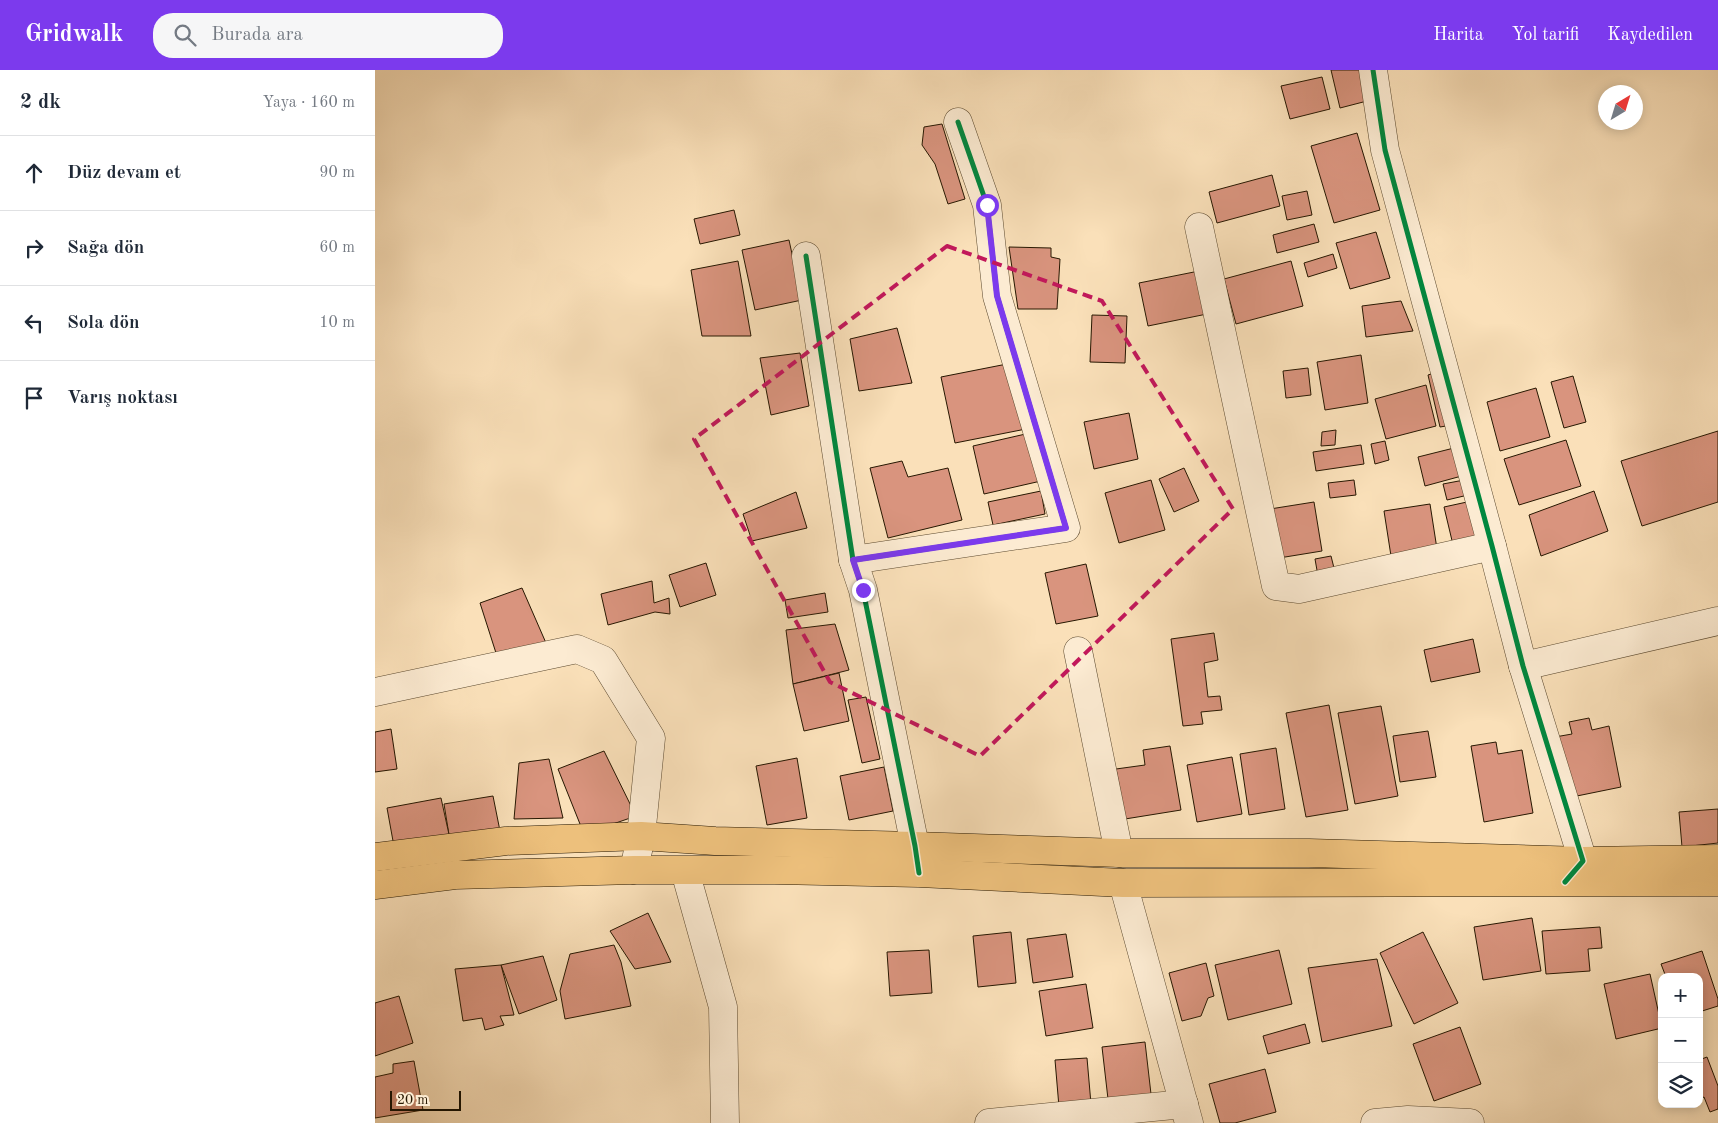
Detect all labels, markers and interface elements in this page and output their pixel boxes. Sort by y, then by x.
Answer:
search box [153,13,503,58]
icon: search [171,21,199,49]
text: Gridwalk [25,23,123,47]
text: Burada ara [211,26,303,45]
text: Harita [1433,26,1484,44]
text: Yol tarifi [1512,26,1579,44]
text: Kaydedilen [1607,26,1693,44]
north arrow [1598,85,1643,130]
text: 2 dk [20,92,61,113]
text: Yaya · 160 m [262,95,355,111]
icon: ahead [20,159,48,187]
text: Düz devam et [67,164,181,183]
text: 90 m [319,165,355,181]
route start [976,194,999,217]
icon: right [20,234,48,262]
text: Sağa dön [67,239,144,258]
text: 60 m [319,240,355,256]
icon: left [20,309,48,337]
text: Sola dön [67,314,140,333]
text: 10 m [319,315,355,331]
icon: arrive [20,384,48,412]
text: Varış noktası [67,389,178,408]
route end [852,579,875,602]
map controls [1658,973,1703,1108]
button: + [1658,973,1703,1018]
button: − [1658,1018,1703,1063]
button: layers [1658,1063,1703,1108]
scale bar [390,1088,461,1111]
text: 20 m [397,1093,428,1107]

